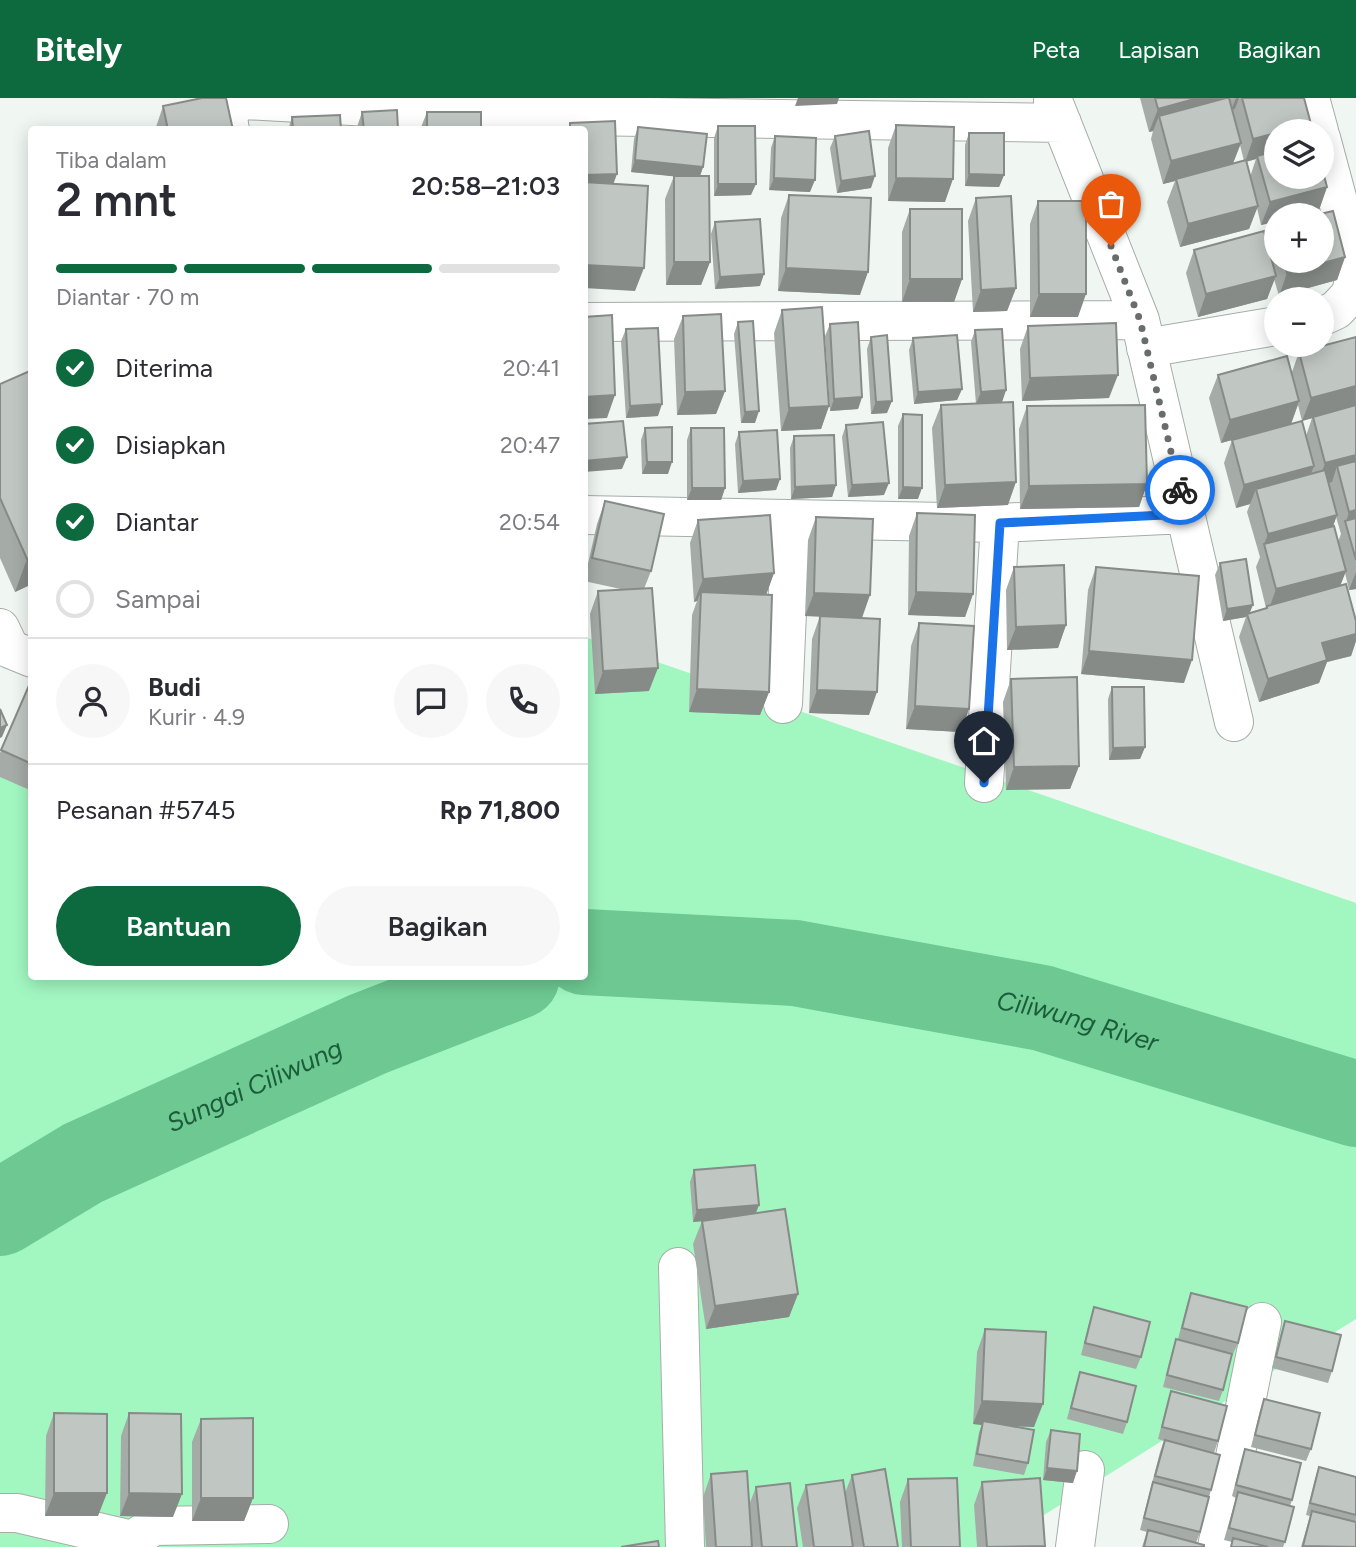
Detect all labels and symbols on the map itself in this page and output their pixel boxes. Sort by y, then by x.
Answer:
pin [1081,174,1141,246]
courier [1145,455,1215,525]
pin [954,711,1014,783]
water label: Ciliwung River [994,984,1163,1059]
water label: Sungai Ciliwung [161,1032,347,1139]

